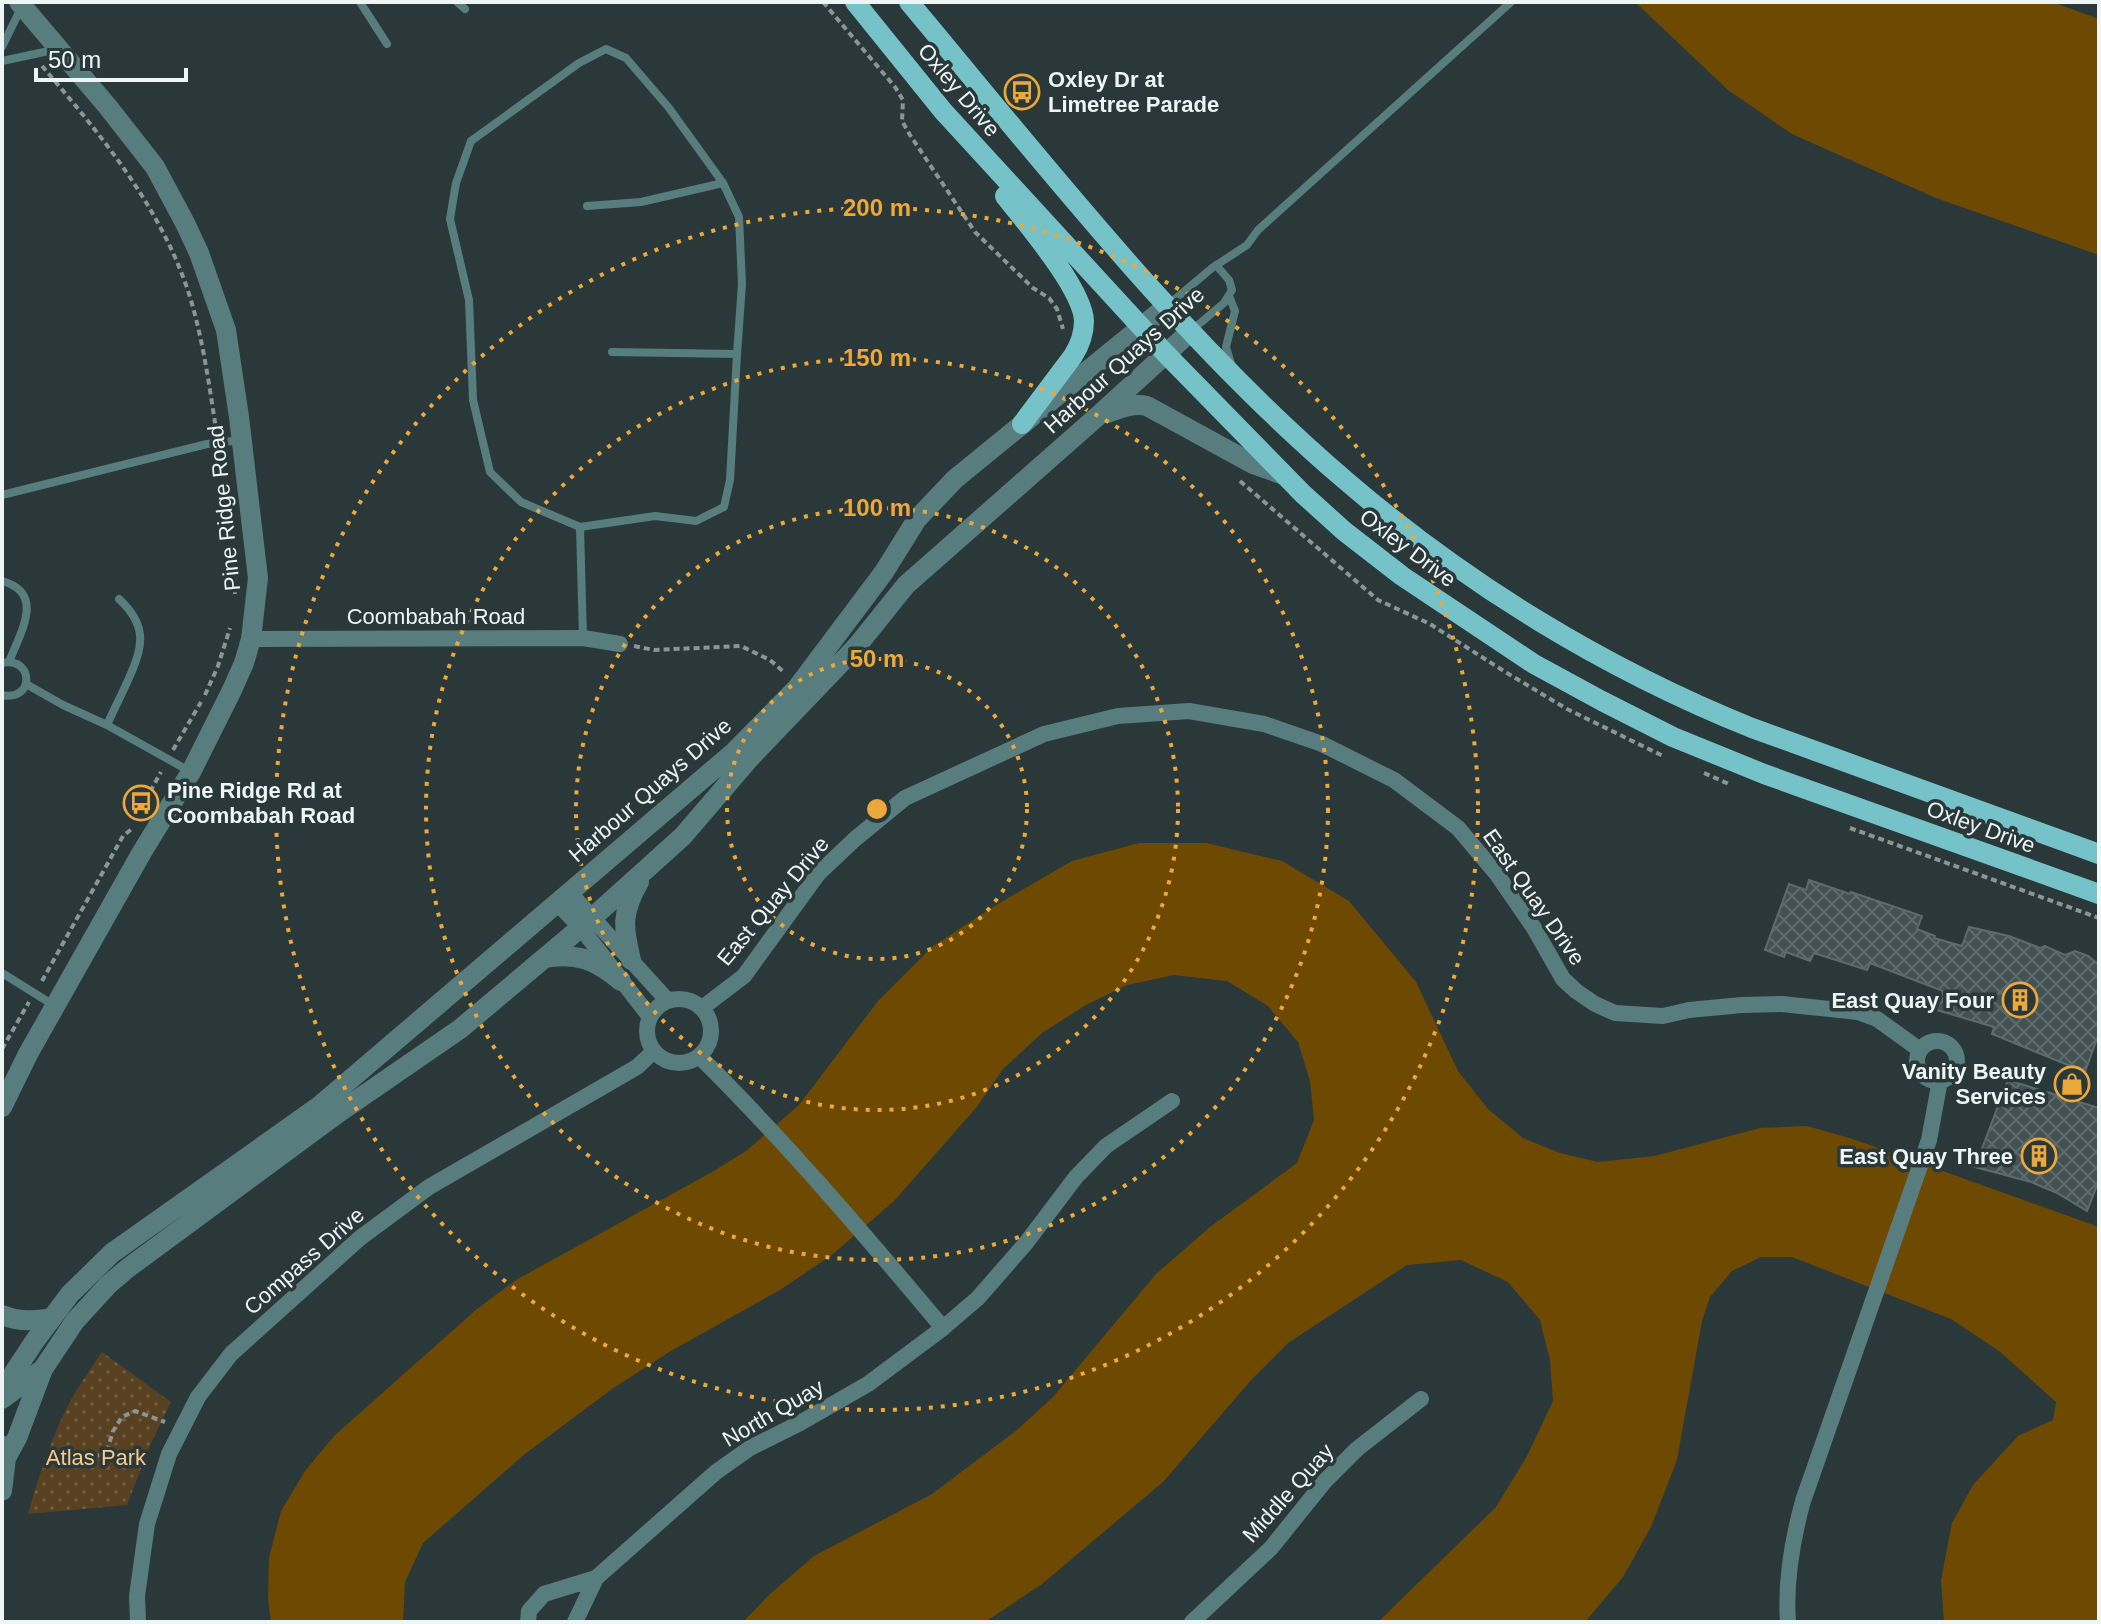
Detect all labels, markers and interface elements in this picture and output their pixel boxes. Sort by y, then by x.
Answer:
scale bar [36,32,186,82]
street label: Oxley Drive [913,38,1005,142]
text: 50 m [48,46,101,73]
place label: Oxley Dr at Limetree Parade [1048,67,1219,117]
bus stop icon: Oxley Dr at Limetree Parade [1003,73,1041,111]
text: 200 m [843,194,911,221]
street label: Harbour Quays Drive [1039,282,1209,438]
text: 150 m [843,344,911,371]
street label: Pine Ridge Road [203,424,245,592]
text: 100 m [843,494,911,521]
street label: Oxley Drive [1355,504,1461,592]
street label: Coombabah Road [347,604,525,629]
text: 50 m [850,645,904,672]
street label: Harbour Quays Drive [564,713,736,867]
place label: Pine Ridge Rd at Coombabah Road [167,778,355,828]
bus stop icon: Pine Ridge Rd at Coombabah Road [122,784,160,822]
centre of rings [863,795,891,823]
street label: Oxley Drive [1923,796,2039,858]
street label: East Quay Drive [1478,824,1590,970]
street label: East Quay Drive [712,832,834,970]
building icon: East Quay Four [2001,981,2039,1019]
place label: East Quay Four [1831,988,1994,1013]
place label: Vanity Beauty Services [1902,1059,2047,1109]
shop icon: Vanity Beauty Services [2053,1065,2091,1103]
building icon: East Quay Three [2020,1137,2058,1175]
place label: East Quay Three [1839,1144,2013,1169]
street label: Compass Drive [239,1202,369,1320]
street label: North Quay [718,1374,828,1452]
street label: Middle Quay [1237,1439,1339,1547]
park label: Atlas Park [46,1445,147,1470]

